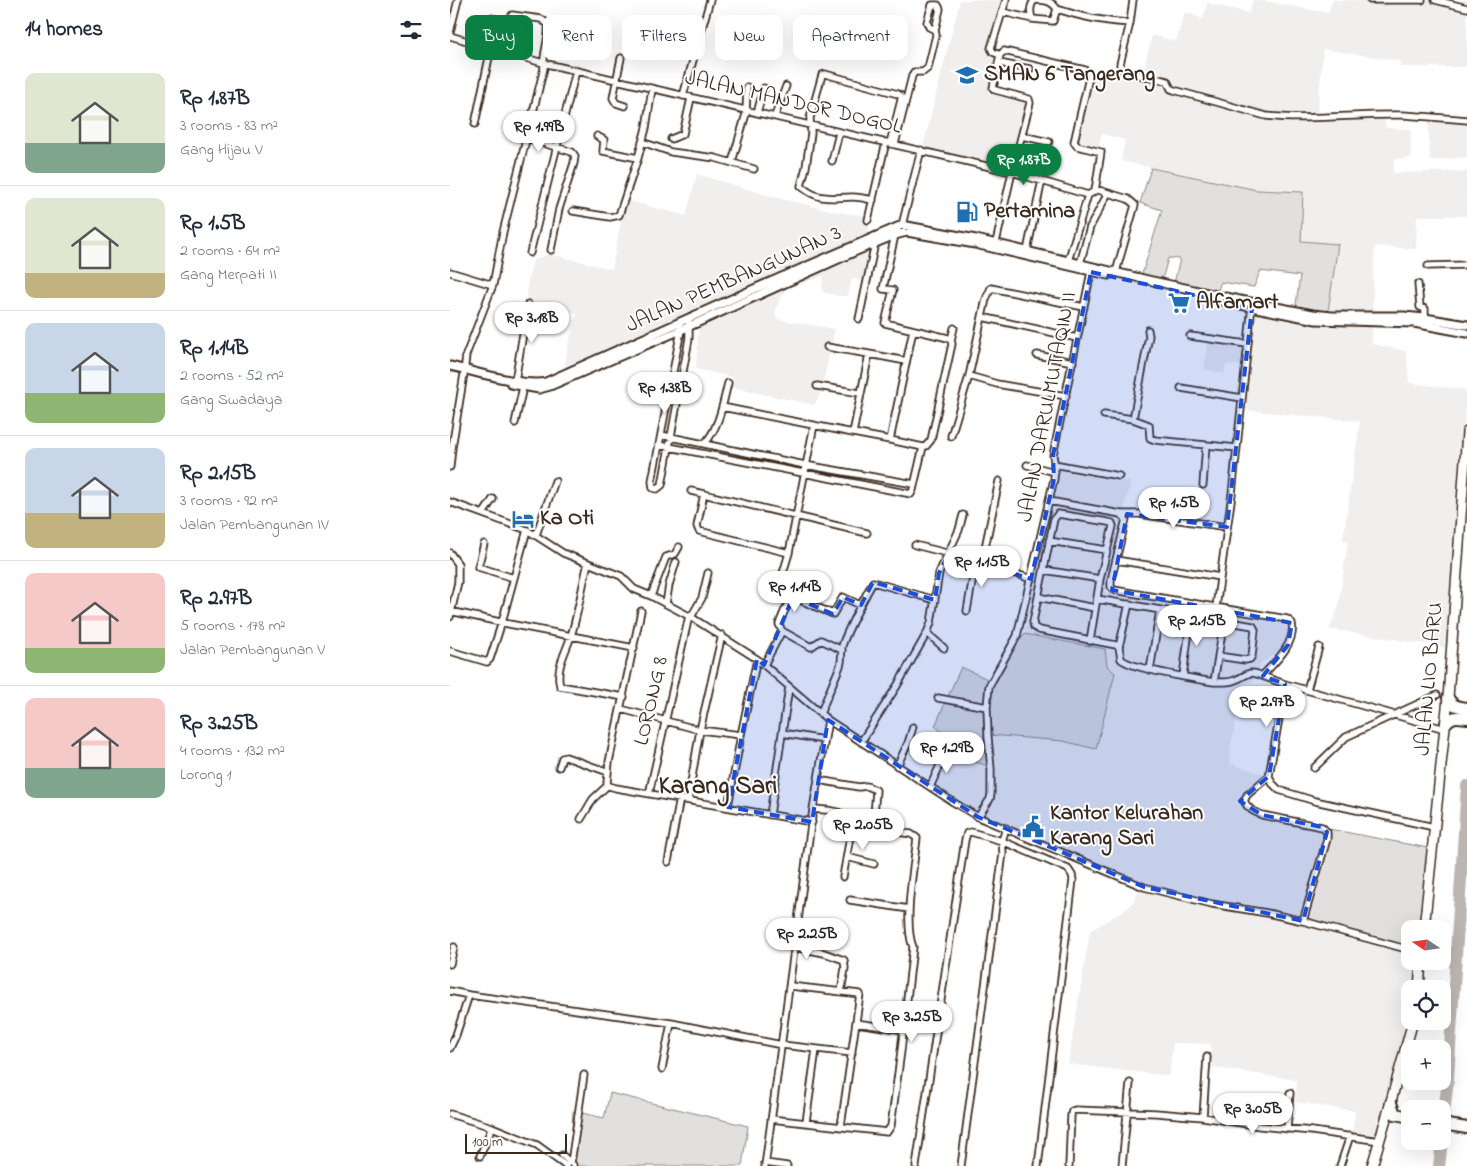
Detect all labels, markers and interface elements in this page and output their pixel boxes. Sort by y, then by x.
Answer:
text: 14 homes [25,15,103,45]
chip: Buy [465,15,533,60]
chip: Rent [543,15,612,60]
chip: Filters [622,15,705,60]
chip: New [715,15,783,60]
chip: Apartment [793,15,908,60]
icon: filters [397,16,425,44]
place label: SMAN 6 Tangerang [984,59,1155,92]
school or university icon: SMAN 6 Tangerang [954,62,980,88]
street label: JALAN MANDOR DOGOL [682,63,905,144]
text: Rp 1.87B [180,84,250,114]
icon: home [65,93,125,153]
pin: Rp 1.99B [487,110,591,153]
text: 3 rooms · 83 m² [180,114,278,138]
text: Rp 1.99B [514,115,564,139]
text: Gang Hijau V [180,138,262,162]
pin: Rp 1.87B [972,144,1076,186]
text: Rp 1.87B [997,148,1051,172]
place label: Pertamina [984,196,1075,228]
fuel station icon: Pertamina [954,199,980,225]
text: Rp 1.5B [180,209,245,239]
icon: home [65,218,125,278]
street label: JALAN PEMBANGUNAN 3 [621,218,847,342]
text: 2 rooms · 64 m² [180,239,280,263]
text: Gang Merpati II [180,263,277,287]
place label: Alfamart [1196,287,1279,319]
street label: JALAN DARULMUTAQIN II [1010,289,1086,525]
supermarket icon: Alfamart [1166,290,1192,316]
pin: Rp 3.18B [480,302,584,344]
text: Rp 3.18B [505,306,559,330]
text: Rp 1.14B [180,334,249,364]
icon: home [65,343,125,403]
text: 2 rooms · 52 m² [180,364,284,388]
pin: Rp 1.38B [613,372,717,414]
text: Rp 1.38B [638,376,692,400]
text: Gang Swadaya [180,388,282,412]
text: Rp 2.15B [180,459,256,489]
icon: home [65,468,125,528]
pin: Rp 1.5B [1128,486,1220,529]
text: 3 rooms · 92 m² [180,489,278,513]
text: Rp 1.5B [1149,491,1199,515]
place label: Ka Oti [540,503,594,535]
hotel icon: Ka Oti [510,506,536,532]
text: Jalan Pembangunan IV [180,513,329,537]
pin: Rp 1.15B [930,546,1034,588]
text: Rp 1.15B [955,550,1009,574]
pin: Rp 1.14B [743,570,847,613]
text: Rp 1.14B [769,575,821,599]
text: Rp 2.97B [180,584,252,614]
icon: home [65,593,125,653]
street label: JALAN LIO BARU [1407,601,1453,757]
pin: Rp 2.15B [1145,604,1249,647]
text: Rp 2.15B [1168,609,1226,633]
text: 5 rooms · 178 m² [180,614,286,638]
text: Jalan Pembangunan V [180,638,325,662]
street label: LORONG 8 [626,653,678,749]
pin: Rp 2.97B [1215,686,1319,728]
text: Rp 2.97B [1240,690,1294,714]
text: Rp 3.25B [180,709,258,739]
icon: home [65,718,125,778]
pin: Rp 1.29B [895,732,999,774]
text: Rp 1.29B [920,736,974,760]
text: 4 rooms · 132 m² [180,739,285,763]
text: Lorong 1 [180,763,232,787]
district label: Karang Sari [659,769,777,807]
place label: Kantor Kelurahan Karang Sari [1050,798,1203,856]
pin: Rp 2.05B [811,808,915,851]
text: Rp 2.05B [833,813,893,837]
public building icon: Kantor Kelurahan Karang Sari [1020,814,1046,840]
pin: Rp 2.25B [755,918,859,960]
north arrow [1401,920,1451,970]
map controls [1401,920,1451,1150]
text: Rp 2.25B [777,922,837,946]
button: locate [1401,980,1451,1030]
pin: Rp 3.25B [860,1000,964,1043]
text: Rp 3.25B [882,1005,942,1029]
button: + [1401,1040,1451,1090]
pin: Rp 3.05B [1201,1092,1305,1135]
text: Rp 3.05B [1224,1097,1282,1121]
button: − [1401,1100,1451,1150]
scale bar [465,1131,568,1154]
text: 100 m [472,1132,503,1153]

